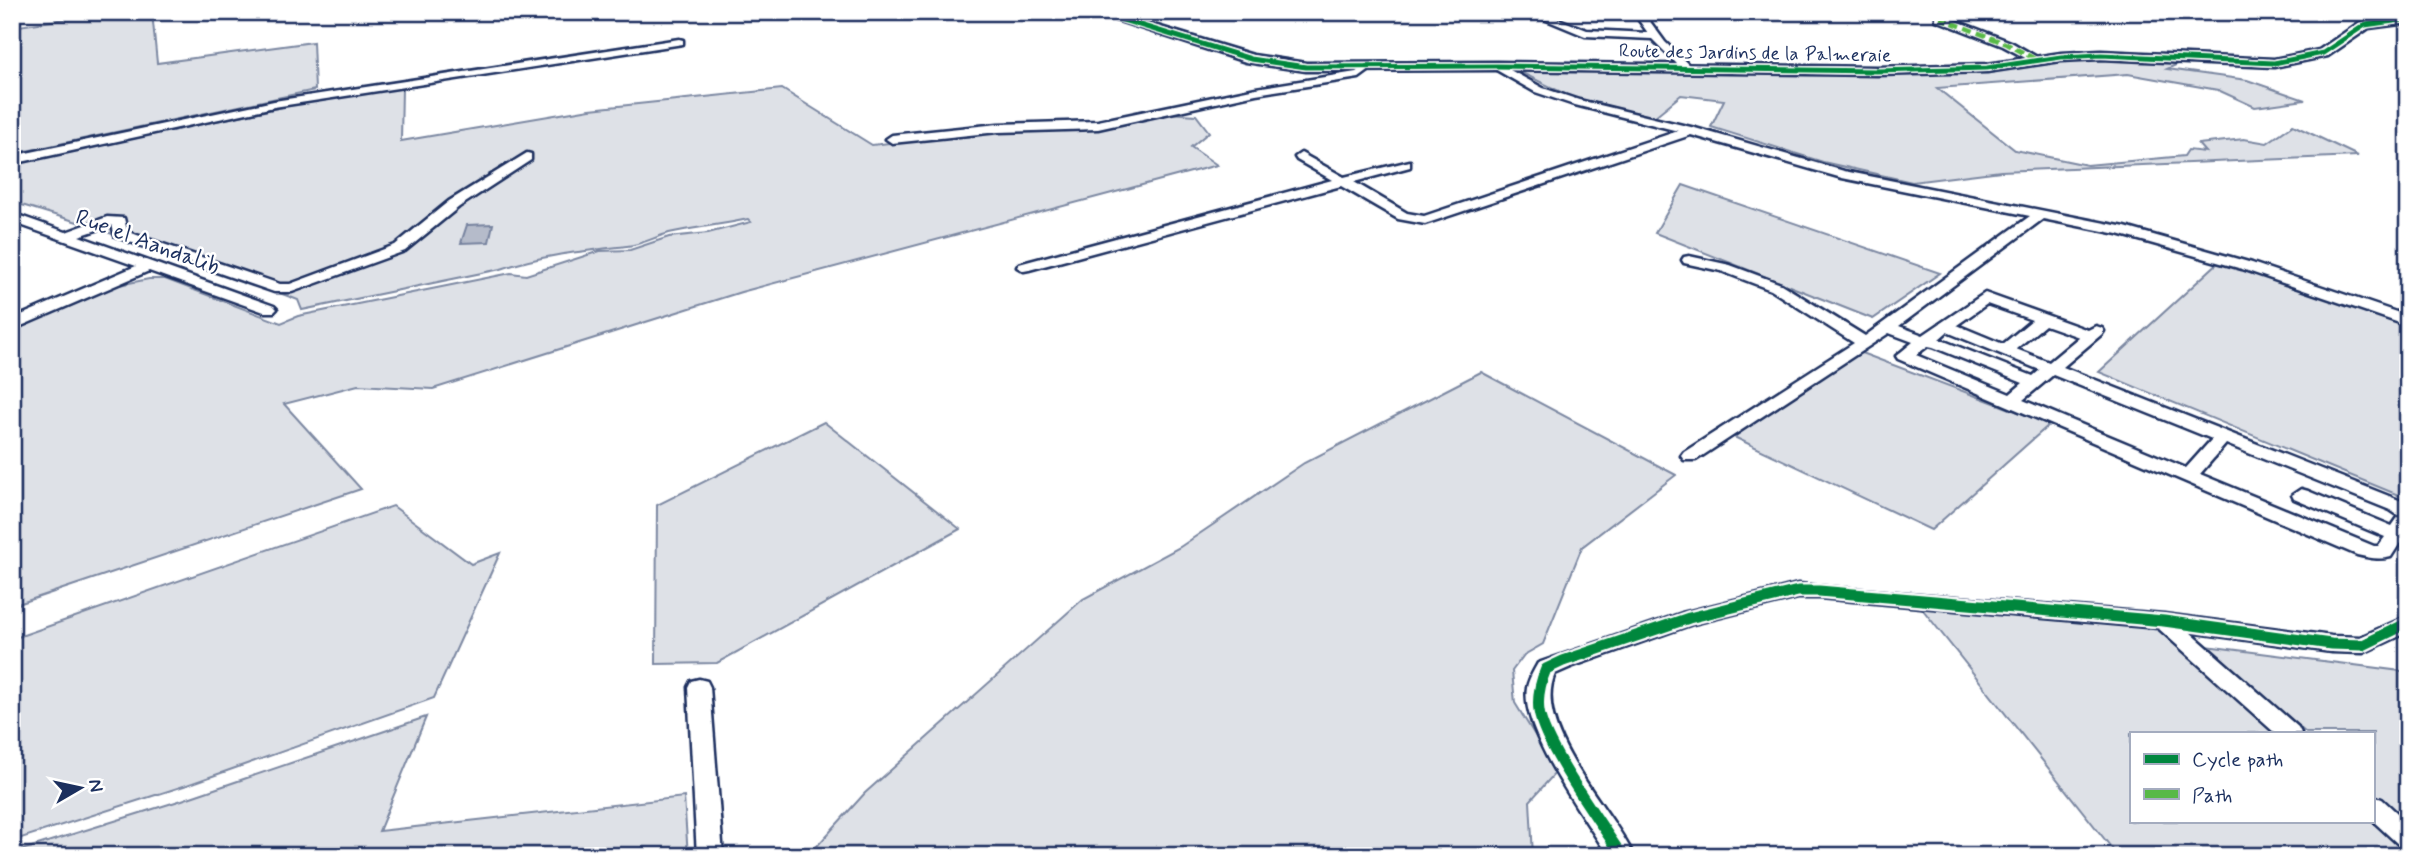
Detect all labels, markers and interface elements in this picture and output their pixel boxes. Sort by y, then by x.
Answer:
street label: Route des Jardins de la Palmeraie [1619,39,1891,68]
street label: Rue el Aandalib [71,203,223,283]
legend [2130,732,2374,822]
text: Cycle path [2192,746,2283,774]
north arrow [46,752,116,822]
text: N [82,777,109,794]
text: Path [2192,782,2232,810]

